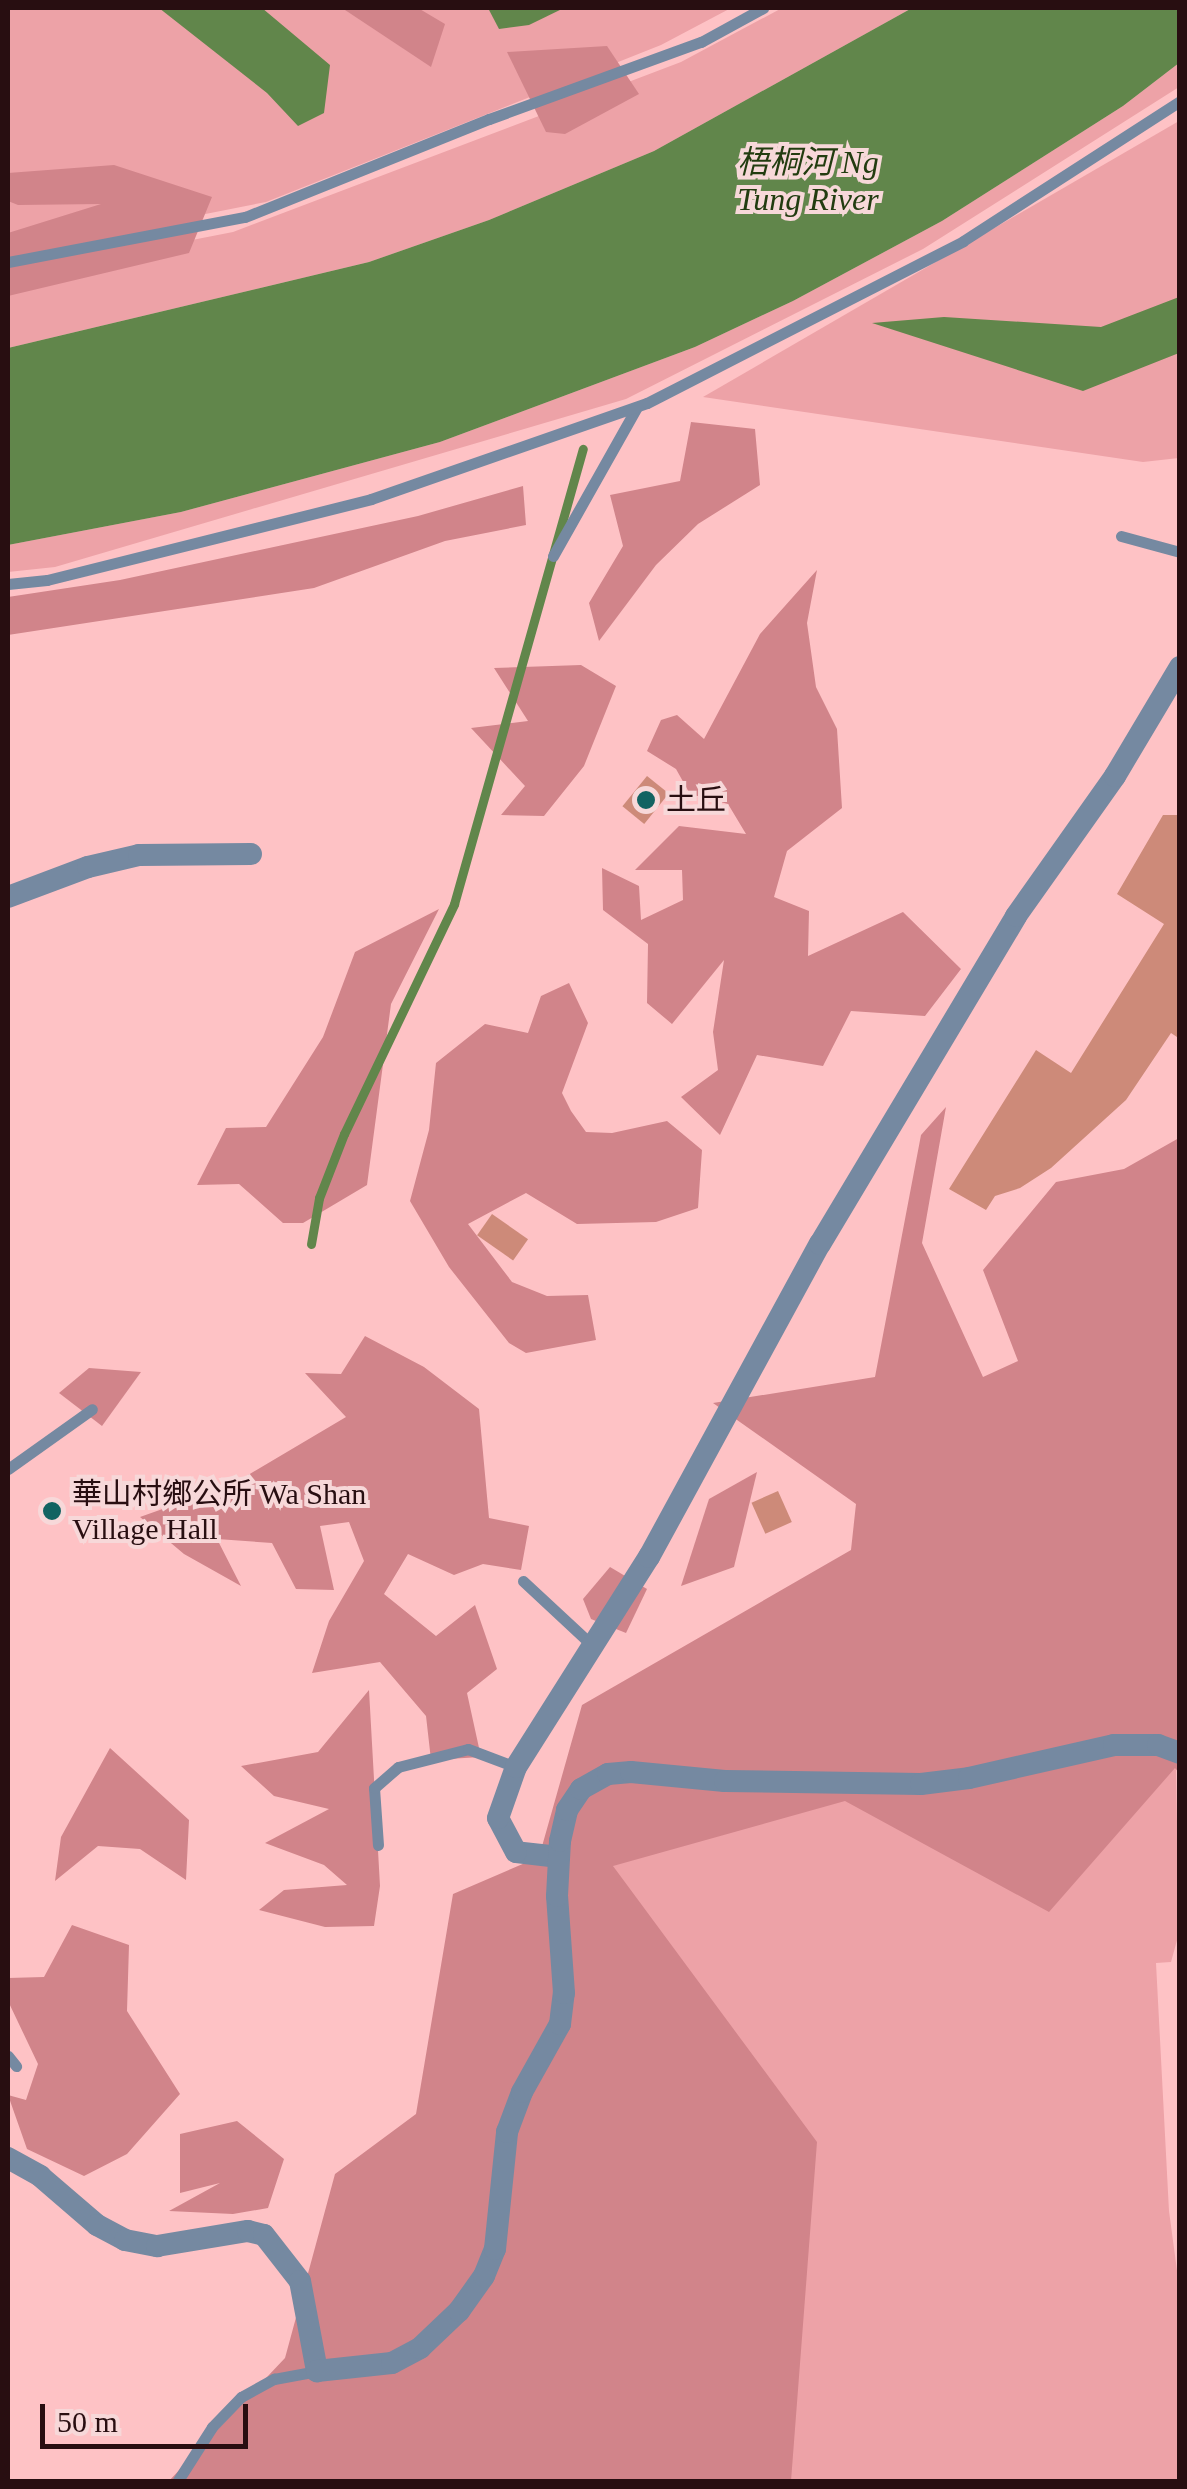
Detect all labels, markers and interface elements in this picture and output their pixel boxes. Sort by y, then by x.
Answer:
water label: 梧桐河 Ng Tung River [737,144,879,219]
place label: 土丘 [666,782,726,818]
marker: 土丘 [635,789,657,811]
place label: 華山村鄉公所 Wa Shan Village Hall [72,1476,366,1546]
marker: 華山村鄉公所 Wa Shan Village Hall [41,1500,63,1522]
scale bar [45,2384,252,2446]
text: 50 m [57,2405,118,2438]

